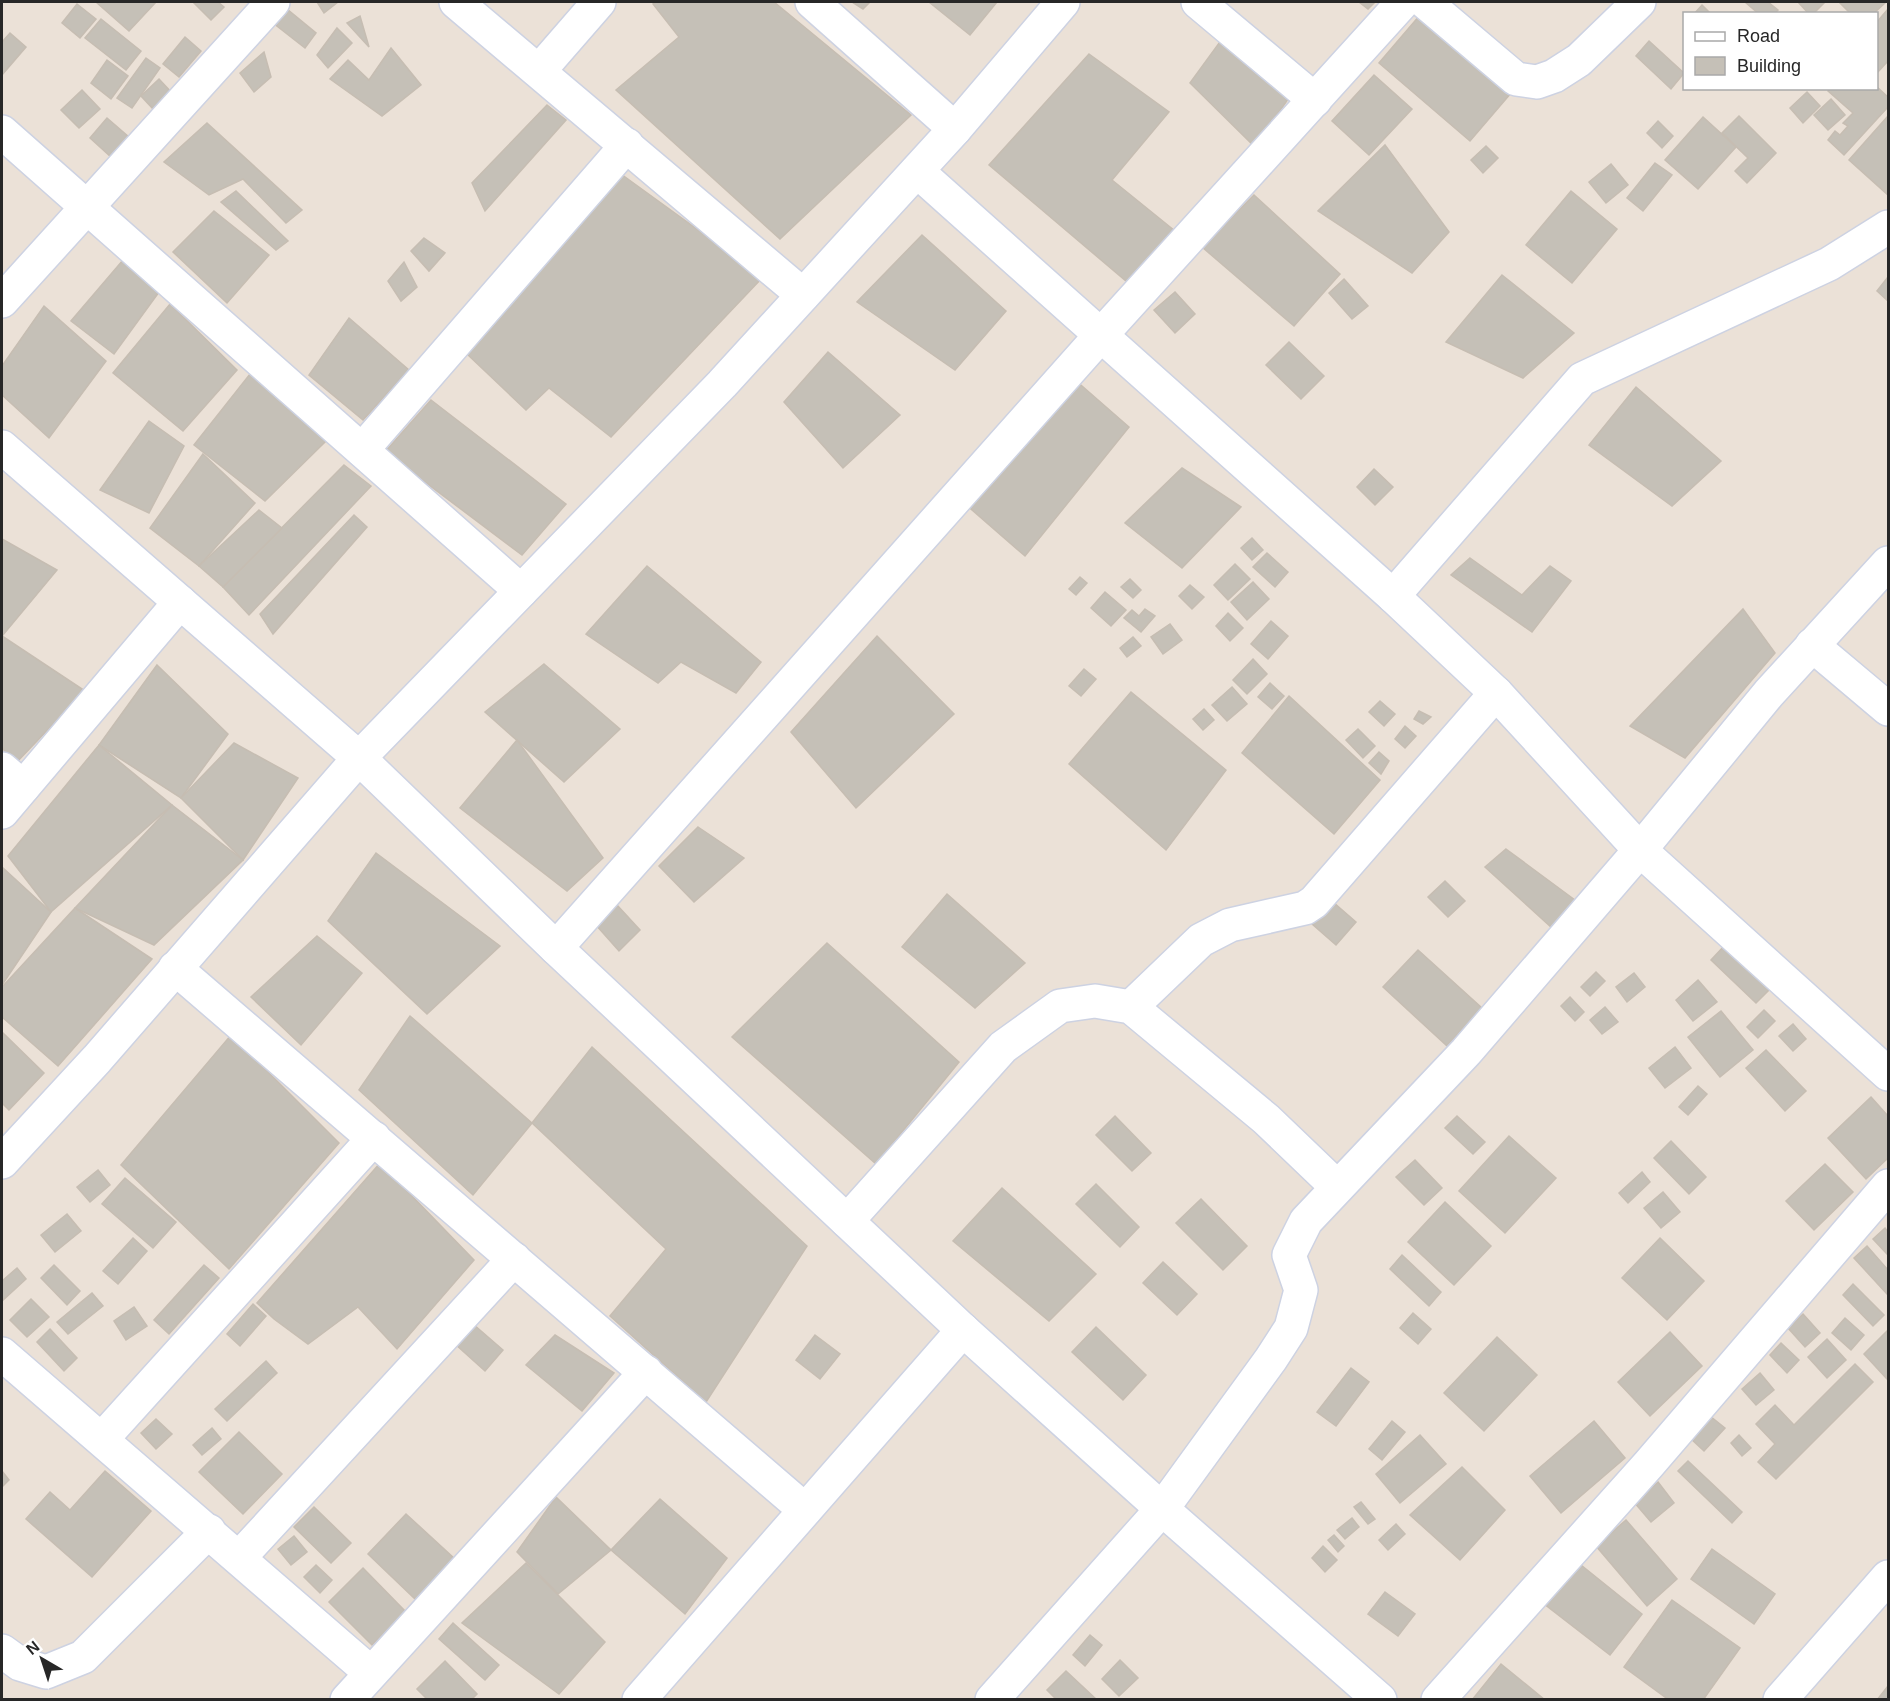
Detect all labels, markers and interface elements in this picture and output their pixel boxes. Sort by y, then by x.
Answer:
legend [1683,12,1878,90]
text: Road [1737,26,1780,46]
text: Building [1737,56,1801,76]
north arrow [12,1629,72,1689]
text: N [23,1637,43,1658]

